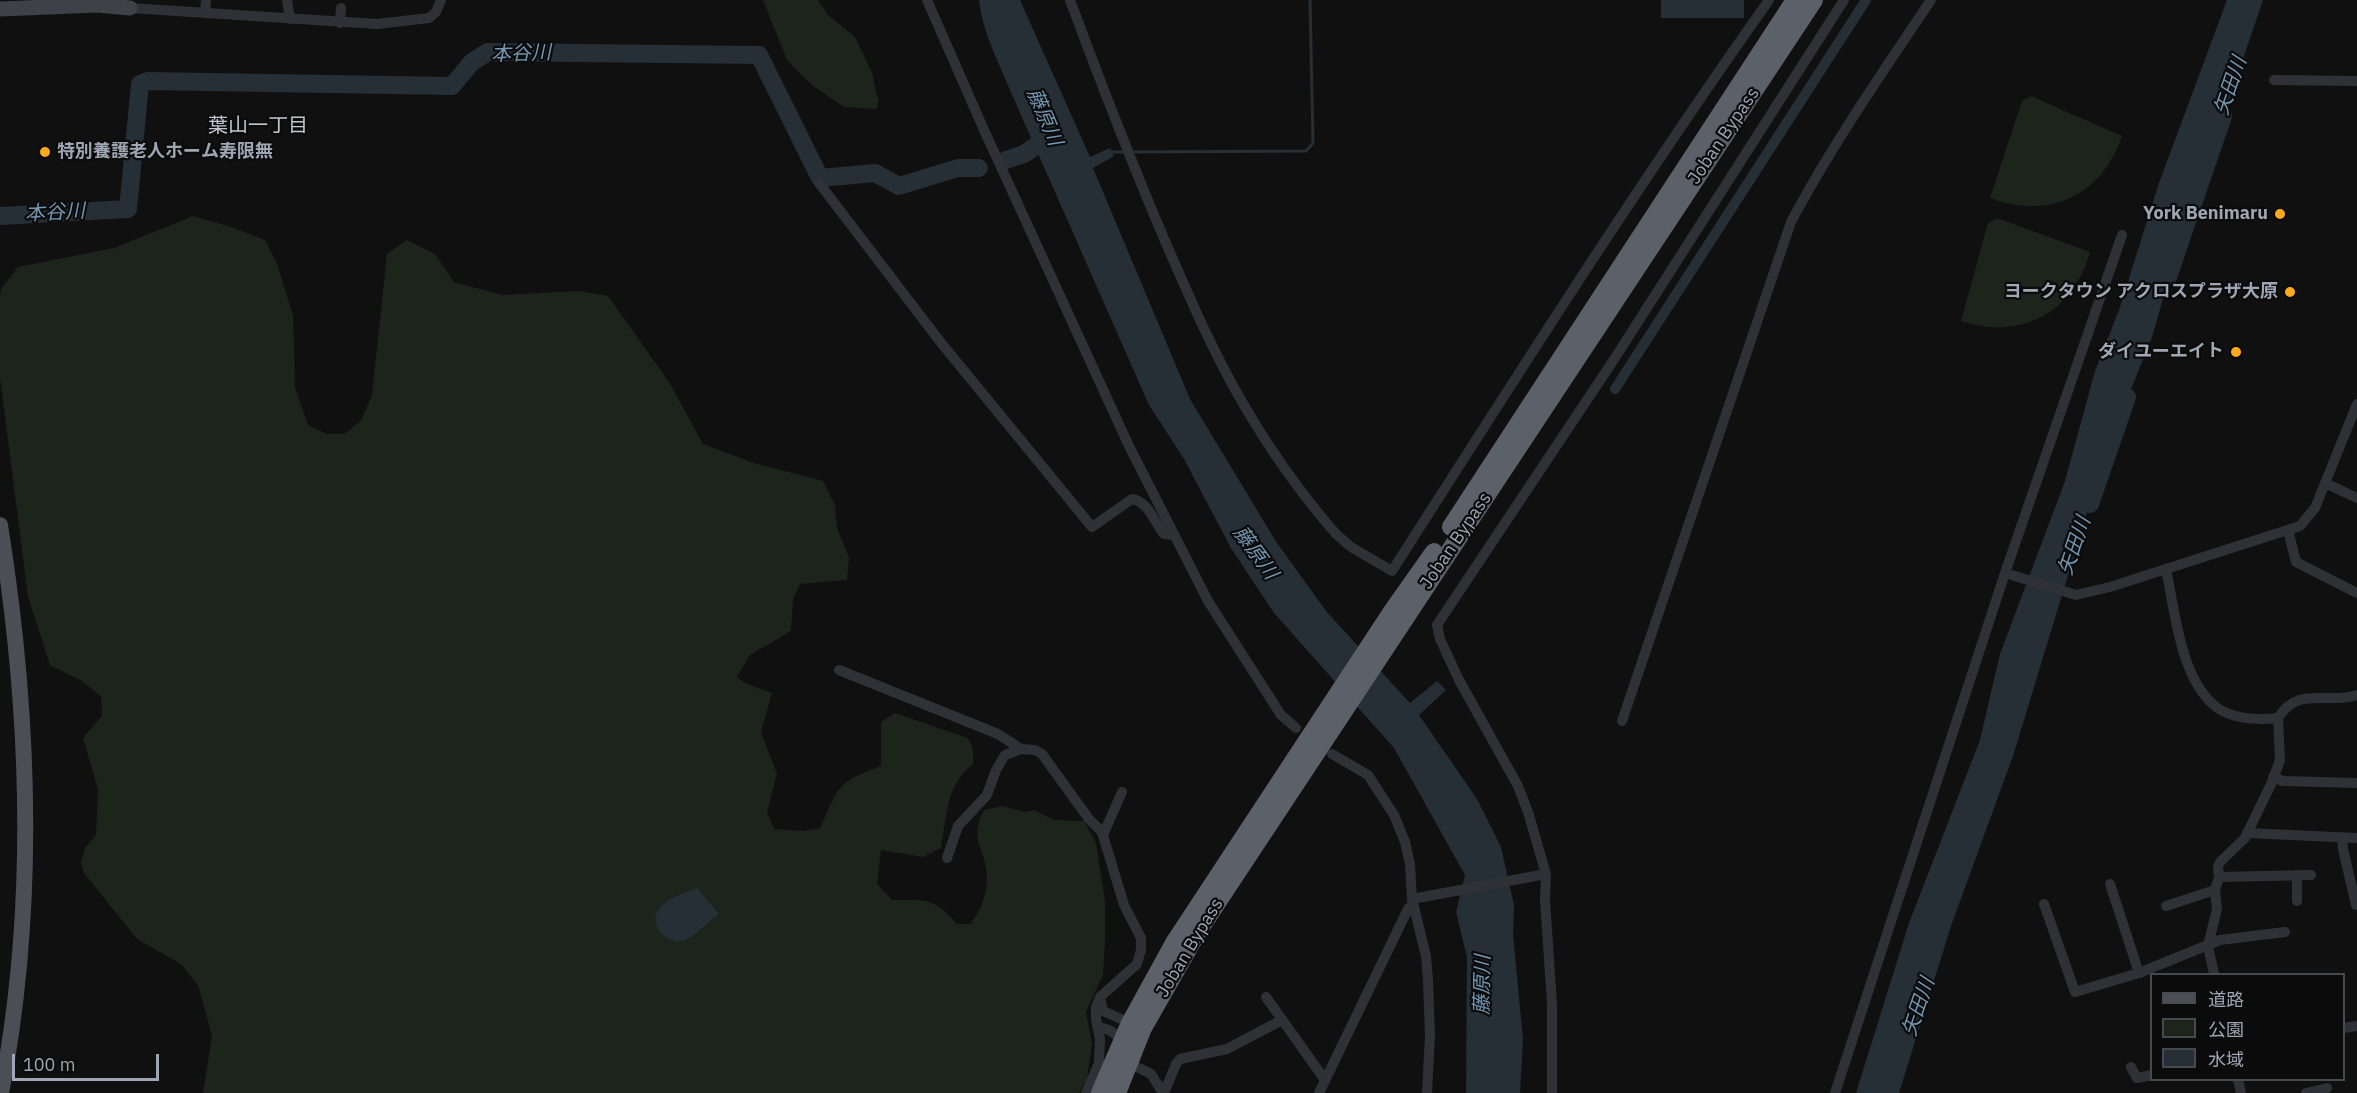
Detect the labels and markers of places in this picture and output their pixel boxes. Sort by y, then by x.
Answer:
place label: 特別養護老人ホーム寿限無 [57,141,273,163]
marker: 特別養護老人ホーム寿限無 [38,145,52,159]
place label: York Benimaru [2143,203,2268,225]
marker: York Benimaru [2273,207,2287,221]
place label: ヨークタウン アクロスプラザ大原 [2004,281,2278,303]
marker: ヨークタウン アクロスプラザ大原 [2283,285,2297,299]
place label: ダイユーエイト [2098,341,2224,363]
marker: ダイユーエイト [2229,345,2243,359]

